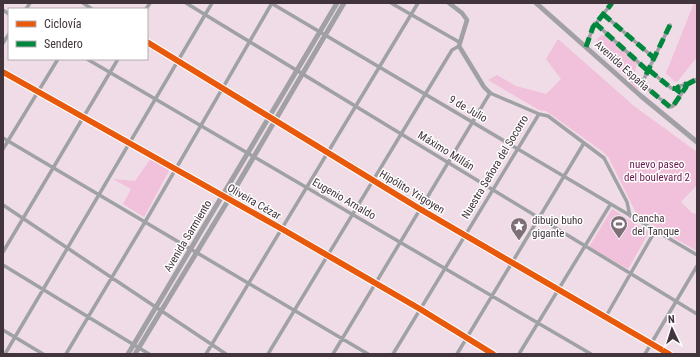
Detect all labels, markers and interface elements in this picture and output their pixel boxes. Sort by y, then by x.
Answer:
legend [8,8,148,60]
text: Ciclovía [44,17,82,31]
text: Sendero [44,37,83,51]
street label: Avenida España [592,38,652,94]
street label: 9 de Julio [446,93,490,125]
street label: Nuestra Señora del Socorro [459,112,531,221]
street label: Máximo Millán [416,129,476,173]
park label: nuevo paseo del boulevard 2 [624,158,690,184]
street label: Hipólito Yrigoyen [377,167,447,217]
street label: Eugenio Arnaldo [310,176,378,223]
street label: Oliveira Cézar [225,181,284,223]
street label: Avenida Sarmiento [162,197,215,274]
place label: Cancha del Tanque [632,212,679,238]
place label: dibujo buho gigante [532,214,583,240]
sports icon: Cancha del Tanque [609,214,629,239]
place icon: dibujo buho gigante [509,216,529,241]
north arrow [652,309,692,349]
text: N [668,313,675,326]

